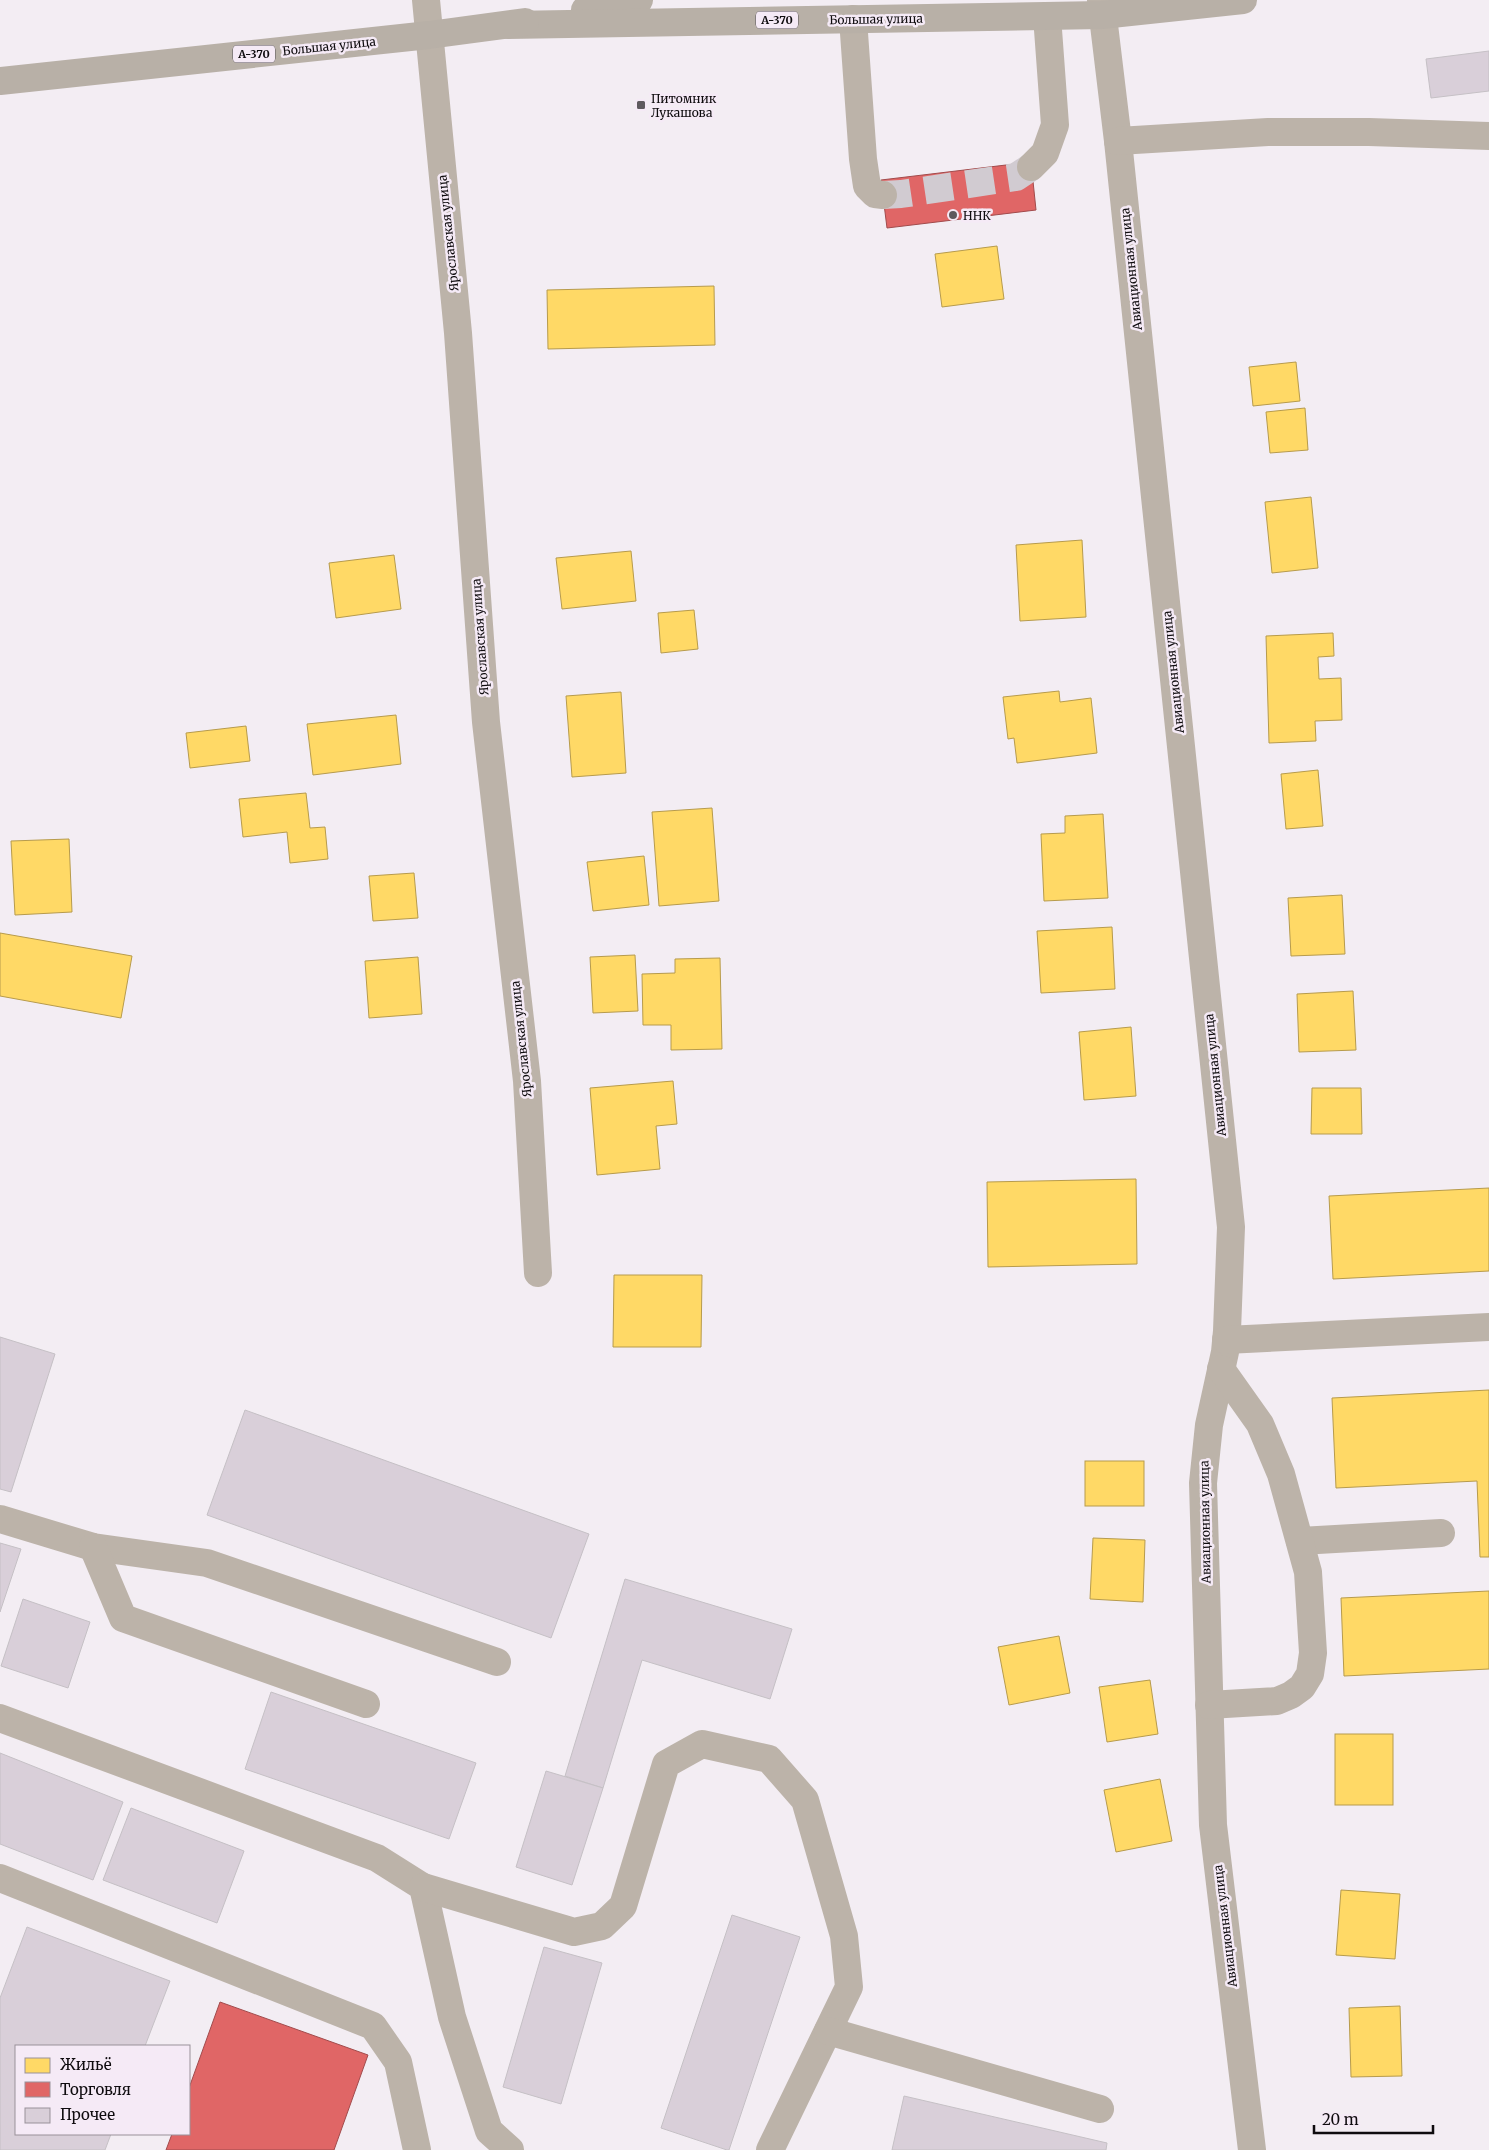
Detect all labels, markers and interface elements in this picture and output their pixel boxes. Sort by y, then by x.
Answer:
street label: Большая улица [829,11,924,27]
road number: А-370 [756,12,798,28]
street label: Большая улица [282,34,377,58]
road number: А-370 [233,46,275,62]
place label: Питомник Лукашова [651,91,717,120]
marker: Питомник Лукашова [635,99,647,111]
street label: Ярославская улица [434,173,462,292]
street label: Авиационная улица [1117,206,1145,332]
place label: ННК [963,208,991,223]
marker: ННК [947,209,959,221]
street label: Ярославская улица [468,577,492,696]
street label: Авиационная улица [1159,609,1187,735]
street label: Ярославская улица [507,979,535,1098]
street label: Авиационная улица [1201,1012,1229,1138]
street label: Авиационная улица [1196,1460,1214,1585]
street label: Авиационная улица [1210,1863,1240,1989]
legend [15,2045,190,2135]
text: Жильё [60,2055,112,2074]
text: Торговля [60,2080,131,2099]
scale bar [1314,2102,1433,2134]
text: Прочее [60,2105,115,2124]
text: 20 m [1322,2110,1359,2129]

